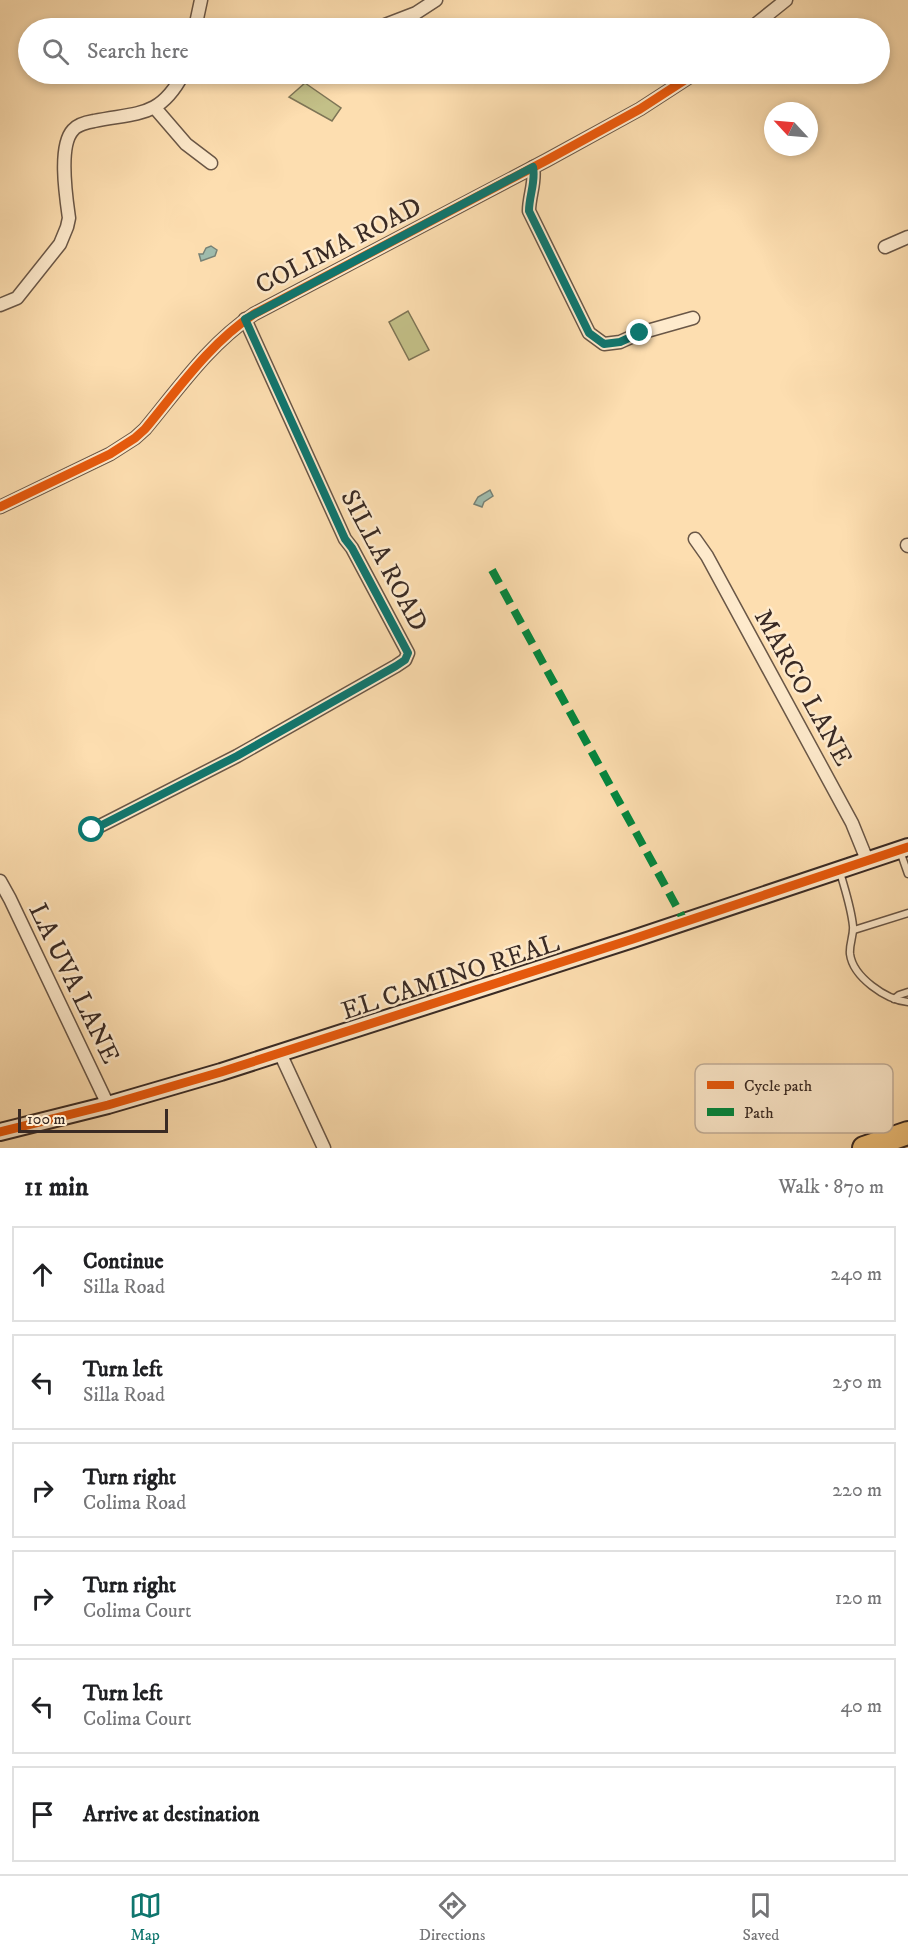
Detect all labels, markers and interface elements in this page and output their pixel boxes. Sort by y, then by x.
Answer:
search box [18,18,890,84]
icon: search [39,35,72,68]
text: Search here [87,38,189,65]
north arrow [764,102,818,156]
street label: COLIMA ROAD [250,190,427,302]
route end [626,319,652,345]
street label: SILLA ROAD [333,484,435,637]
street label: MARCO LANE [746,604,859,772]
route start [78,816,104,842]
street label: LA UVA LANE [21,898,127,1069]
street label: EL CAMINO REAL [337,927,564,1028]
legend [695,1064,893,1133]
text: Cycle path [744,1076,813,1096]
text: Path [744,1103,774,1123]
scale bar [18,1106,168,1134]
text: 100 m [27,1109,66,1129]
text: 11 min [24,1171,89,1204]
text: Walk · 870 m [778,1175,884,1200]
text: Continue [83,1248,164,1275]
icon: ahead [26,1258,59,1291]
text: 240 m [831,1262,882,1287]
text: Silla Road [83,1275,165,1300]
text: Turn left [83,1356,163,1383]
icon: left [26,1366,59,1399]
text: 250 m [832,1370,882,1395]
text: Silla Road [83,1383,165,1408]
text: Turn right [83,1464,176,1491]
icon: right [26,1474,59,1507]
text: 220 m [832,1478,882,1503]
text: Colima Road [83,1491,186,1516]
text: Turn right [83,1572,176,1599]
icon: right [26,1582,59,1615]
text: 120 m [835,1586,882,1611]
text: Colima Court [83,1599,191,1624]
text: Turn left [83,1680,163,1707]
icon: left [26,1690,59,1723]
text: 40 m [840,1694,882,1719]
text: Colima Court [83,1707,191,1732]
icon: arrive [26,1798,59,1831]
text: Arrive at destination [83,1801,260,1828]
tab: Map [129,1889,162,1945]
tab: Directions [419,1889,485,1945]
tab: Saved [743,1889,779,1945]

